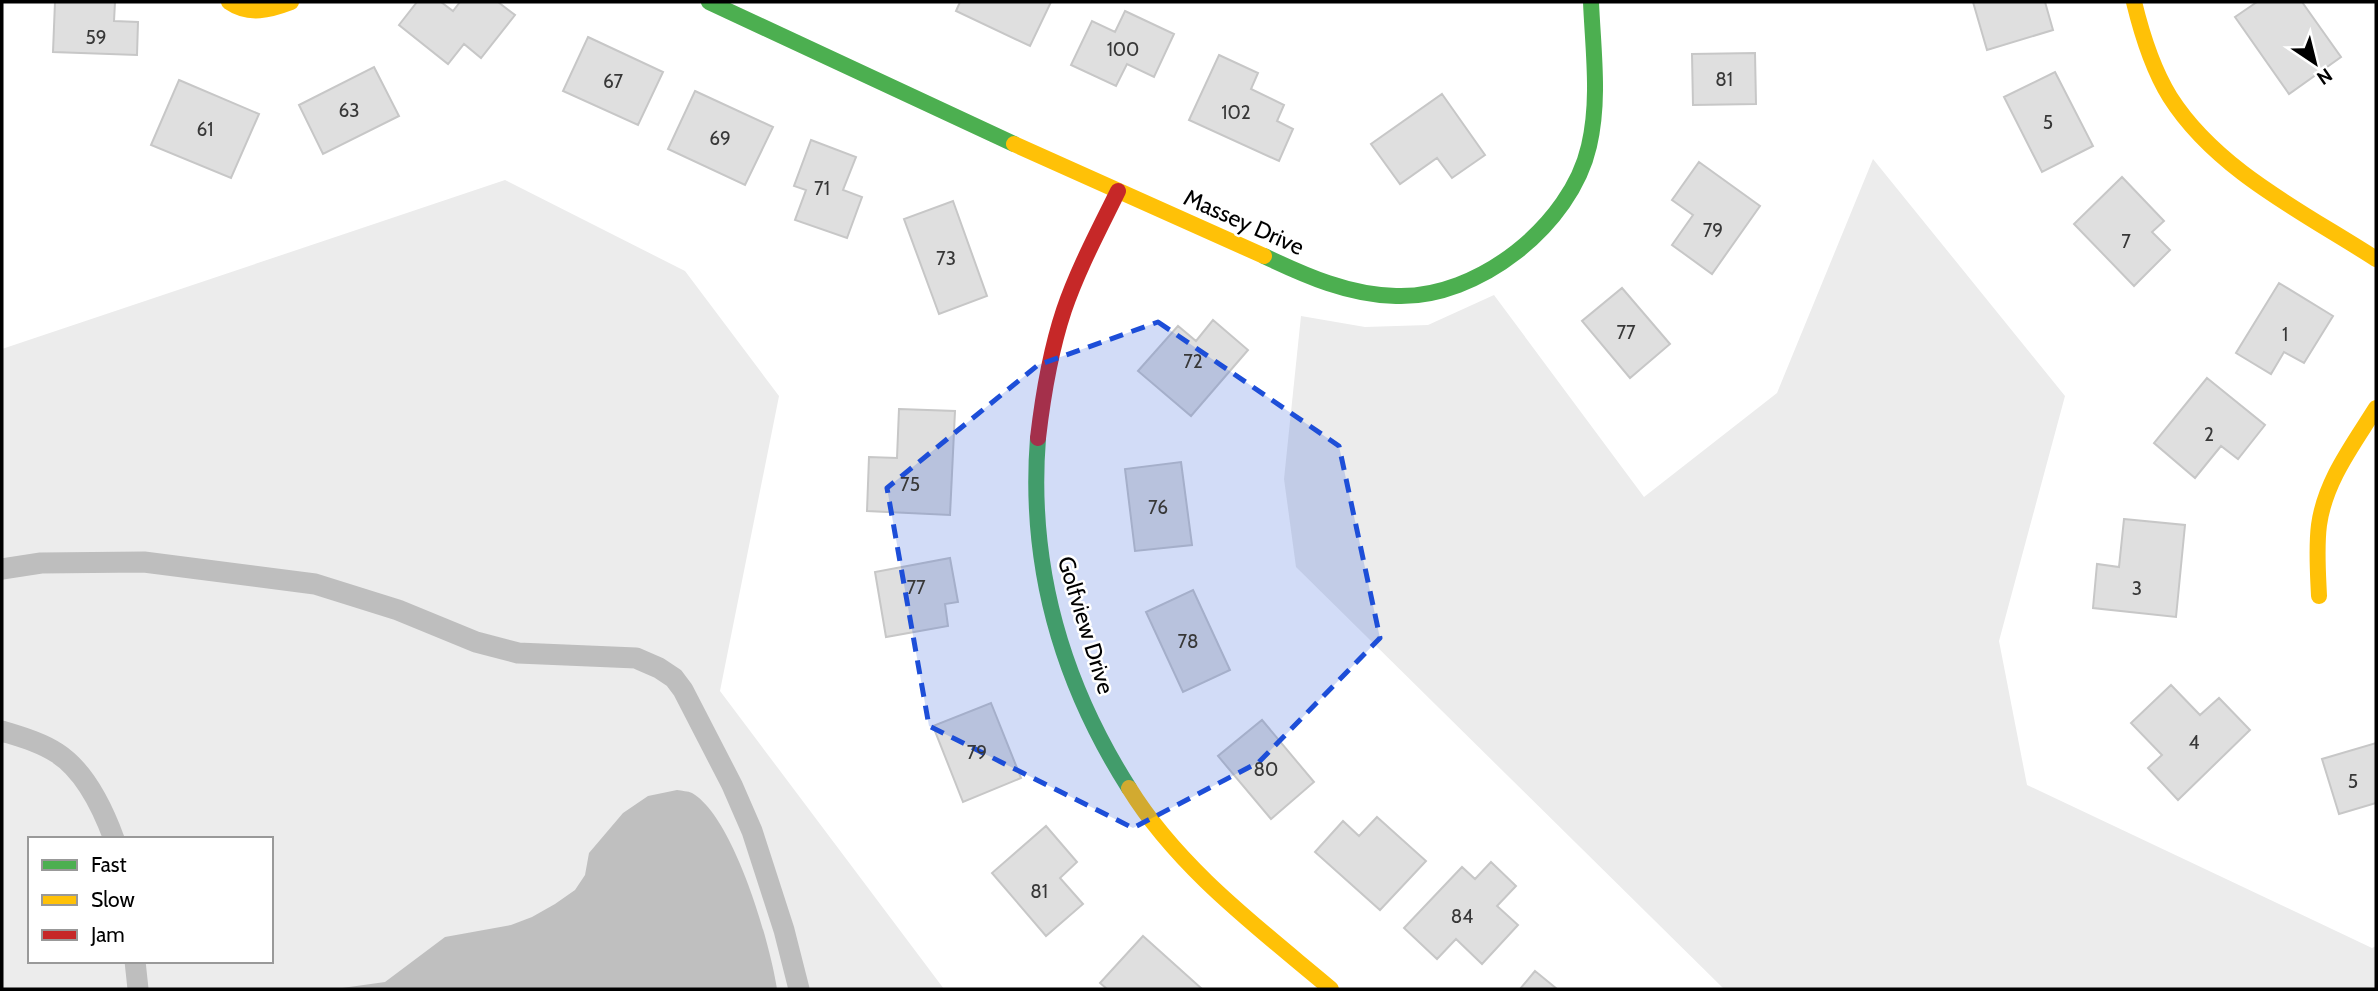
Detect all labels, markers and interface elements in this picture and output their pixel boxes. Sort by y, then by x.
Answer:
house number: 59 [85,26,107,49]
north arrow [2280,28,2350,98]
house number: 100 [1107,38,1139,61]
text: N [2312,63,2337,90]
house number: 81 [1715,68,1733,91]
house number: 67 [603,70,624,93]
house number: 63 [338,99,360,122]
house number: 102 [1221,101,1251,124]
house number: 5 [2043,111,2053,134]
house number: 61 [197,118,213,141]
house number: 69 [709,127,731,150]
house number: 71 [814,177,830,200]
street label: Massey Drive [1180,183,1309,261]
house number: 79 [1703,219,1723,242]
house number: 7 [2121,230,2131,253]
house number: 73 [936,247,956,270]
house number: 77 [1616,321,1636,344]
house number: 1 [2282,323,2288,346]
house number: 72 [1183,350,1203,373]
house number: 2 [2204,423,2214,446]
house number: 75 [900,473,920,496]
house number: 76 [1148,496,1168,519]
street label: Golfview Drive [1052,553,1120,697]
house number: 77 [906,576,926,599]
house number: 3 [2132,577,2142,600]
house number: 78 [1177,630,1199,653]
house number: 4 [2189,731,2200,754]
house number: 79 [967,741,987,764]
house number: 80 [1254,758,1278,781]
house number: 5 [2348,770,2358,793]
legend [28,837,273,963]
text: Fast [91,852,127,877]
house number: 81 [1030,880,1048,903]
text: Slow [91,887,135,912]
house number: 84 [1451,905,1473,928]
text: Jam [90,922,125,947]

